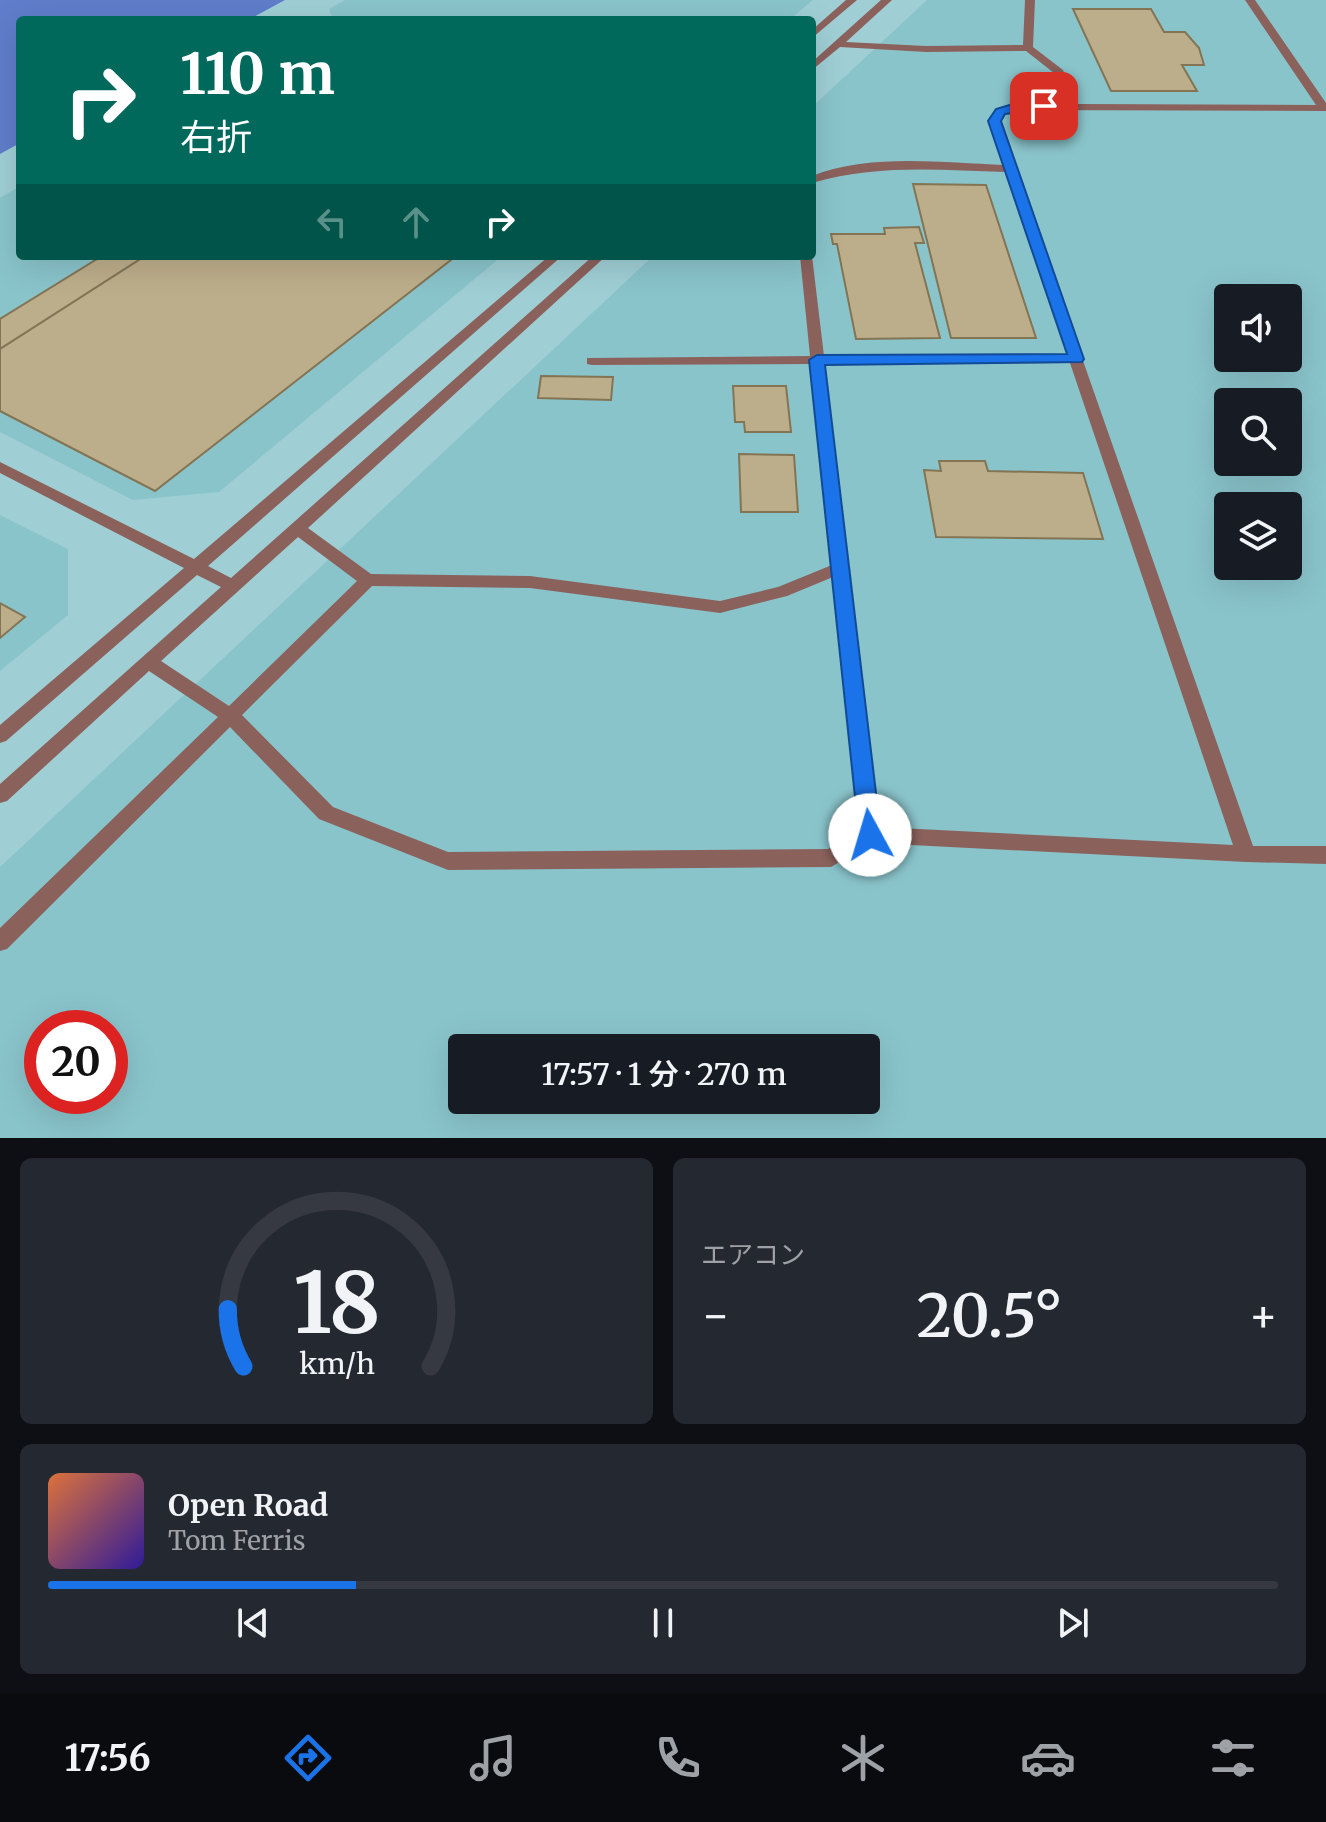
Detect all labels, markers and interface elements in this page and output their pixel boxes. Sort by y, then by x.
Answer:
text: 110 m [180,39,335,109]
icon: right [48,48,152,152]
pin [1010,72,1078,140]
icon: arrive [1022,84,1066,128]
text: 右折 [180,115,252,160]
icon: left [310,200,354,244]
icon: ahead [394,200,438,244]
icon: right [478,200,522,244]
map controls [1214,284,1302,580]
button: sound [1214,284,1302,372]
button: search [1214,388,1302,476]
button: layers [1214,492,1302,580]
position arrow [828,793,912,877]
speed limit sign: 20 [24,1010,128,1114]
text: 17:57 · 1 分 · 270 m [541,1055,787,1093]
text: エアコン [701,1238,805,1271]
text: 18 [293,1251,380,1356]
text: 20.5° [916,1278,1063,1353]
text: − [701,1288,730,1343]
text: + [1249,1288,1278,1343]
text: km/h [299,1346,374,1382]
text: Open Road [168,1486,328,1524]
text: Tom Ferris [168,1524,306,1557]
icon: previous [231,1601,275,1645]
icon: pause [641,1601,685,1645]
icon: next [1051,1601,1095,1645]
icon: directions [280,1730,336,1786]
icon: music [465,1730,521,1786]
icon: phone [650,1730,706,1786]
icon: climate [835,1730,891,1786]
icon: car [1020,1730,1076,1786]
icon: filters [1205,1730,1261,1786]
text: 17:56 [65,1736,151,1781]

